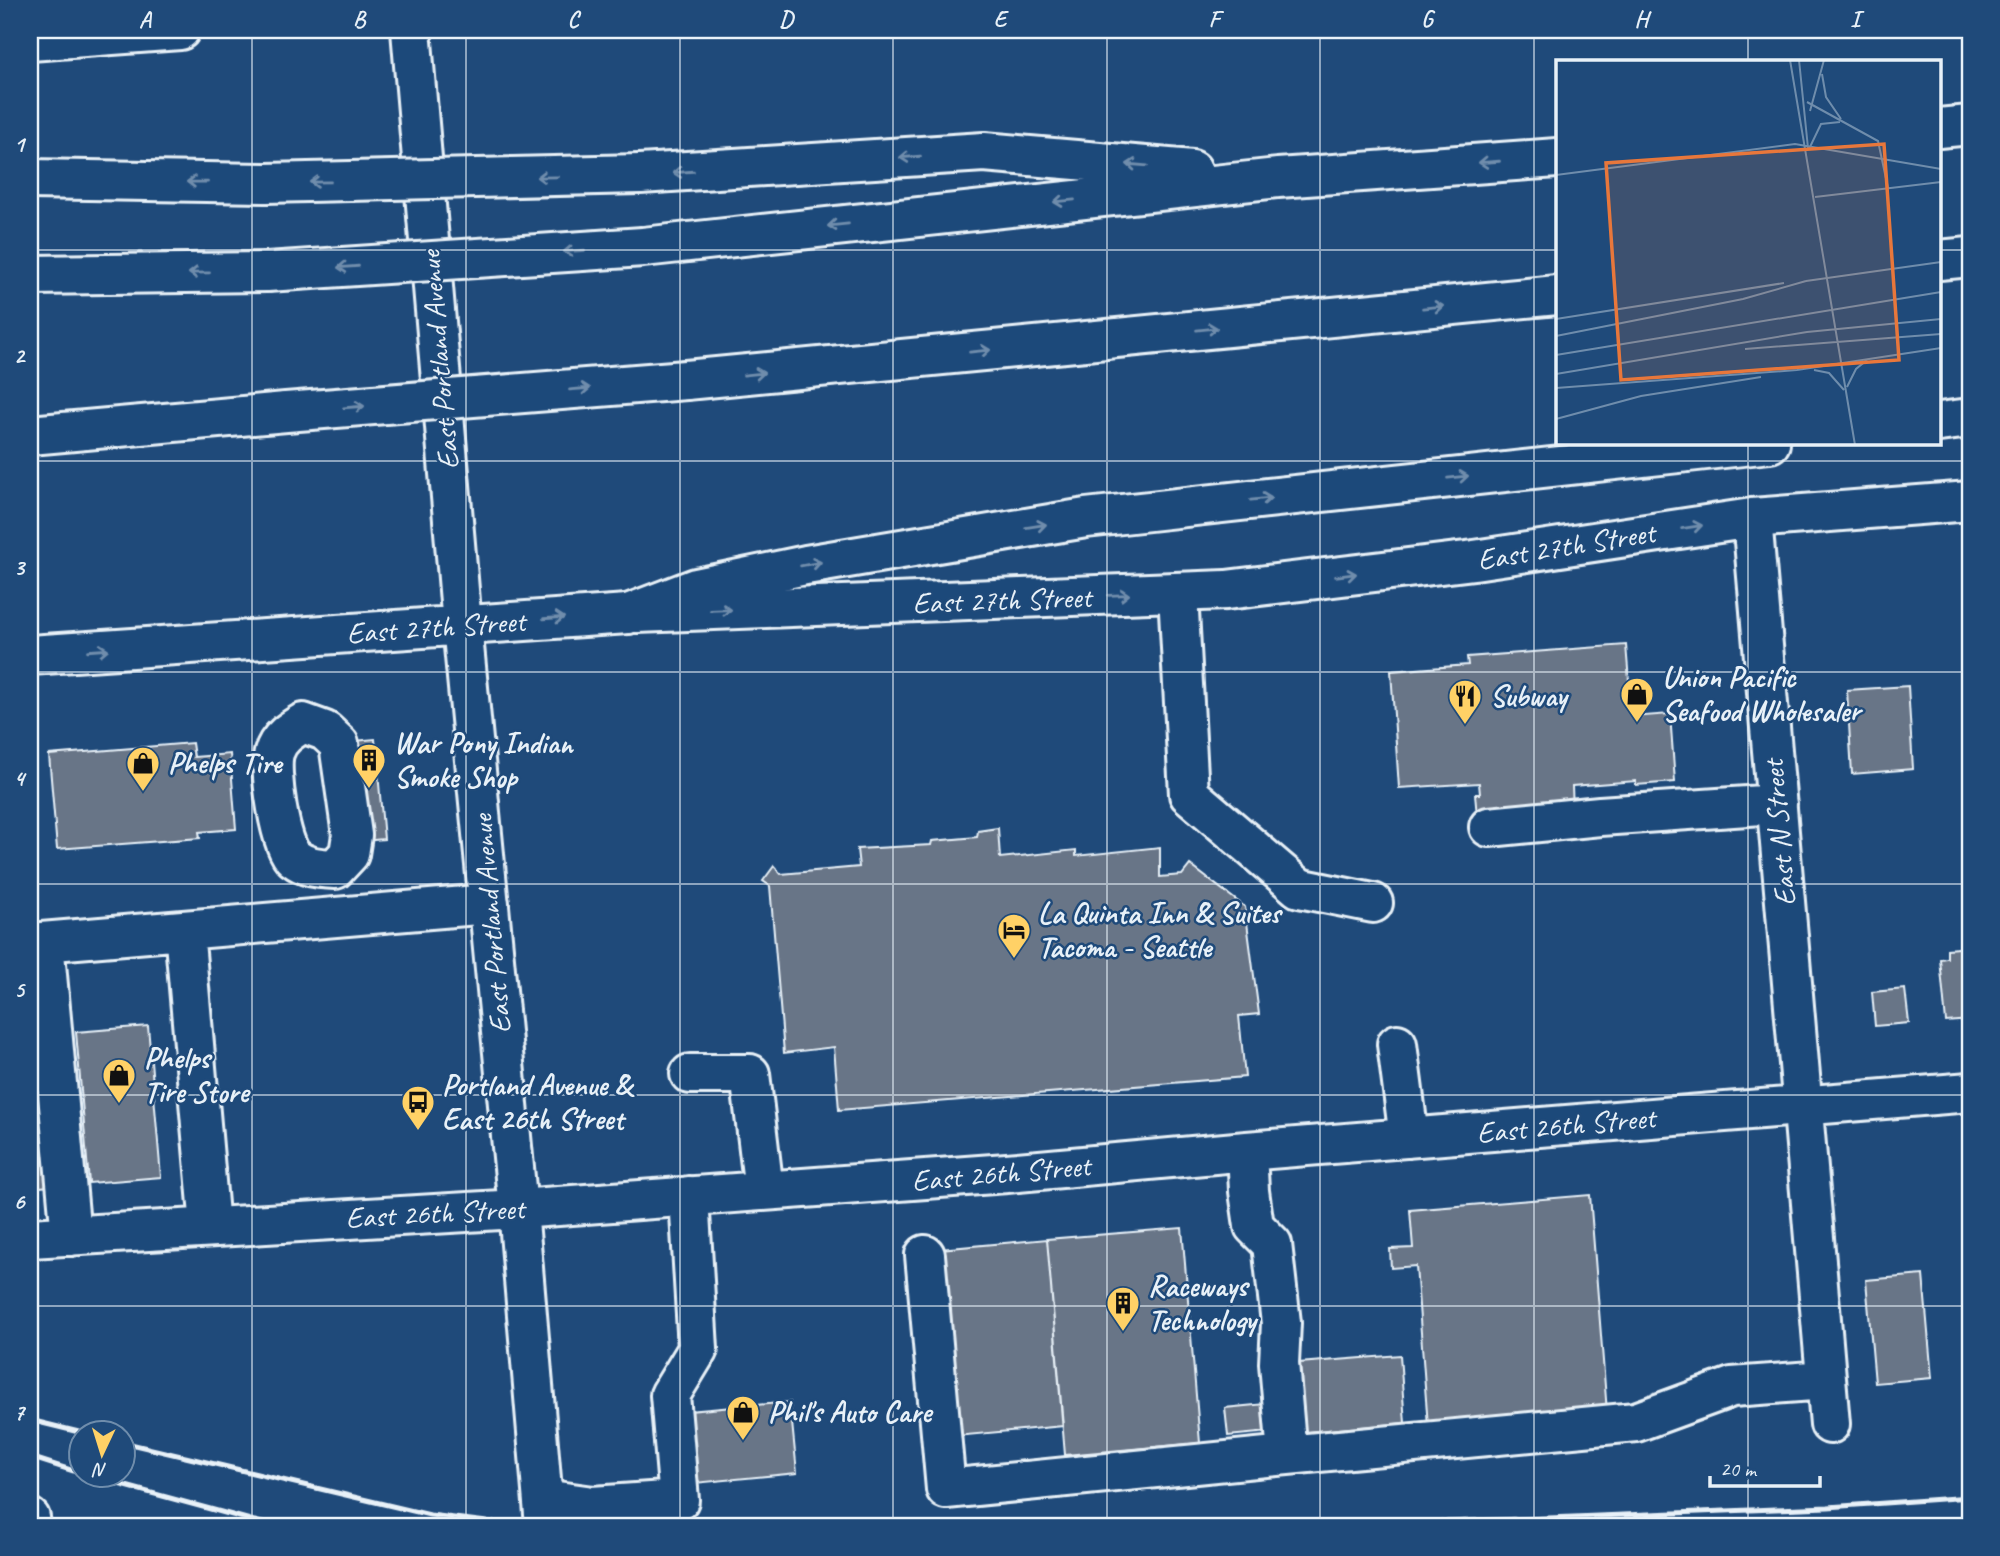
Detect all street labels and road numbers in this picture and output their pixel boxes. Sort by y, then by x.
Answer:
street label: East Portland Avenue [410,247,468,471]
street label: East 27th Street [1475,513,1660,579]
street label: East 27th Street [912,578,1095,622]
street label: East 27th Street [345,602,530,652]
street label: East N Street [1753,755,1804,908]
street label: East Portland Avenue [462,811,520,1035]
street label: East 26th Street [1475,1098,1660,1152]
street label: East 26th Street [910,1146,1095,1200]
street label: East 26th Street [345,1189,528,1237]

